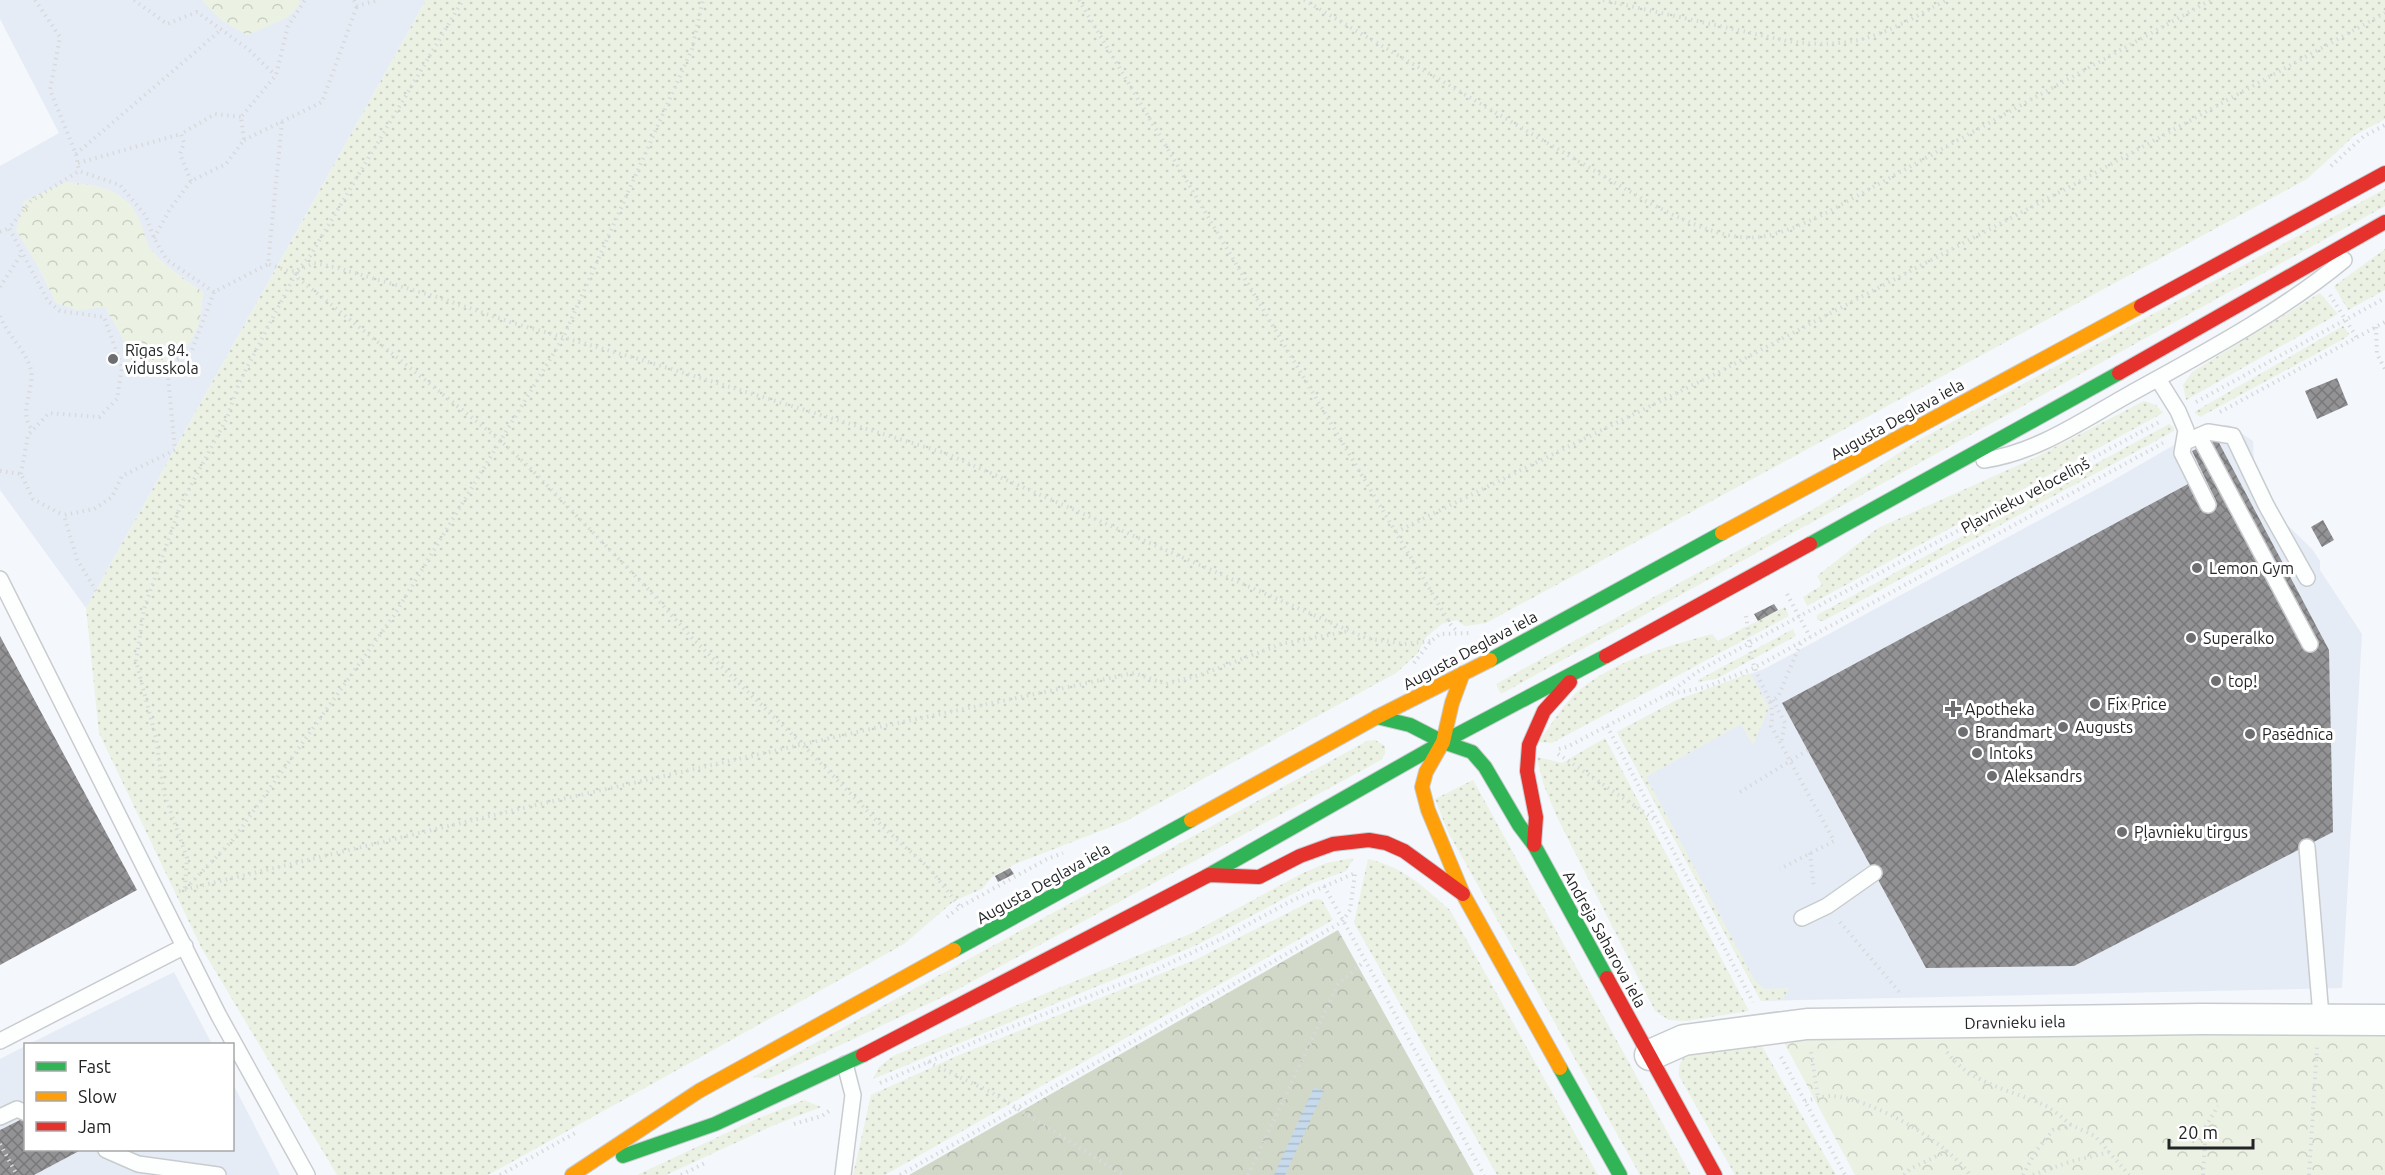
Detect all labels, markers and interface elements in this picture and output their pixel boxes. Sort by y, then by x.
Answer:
place label: Rīgas 84. vidusskola [125,341,199,377]
marker: Rīgas 84. vidusskola [106,352,120,366]
street label: Augusta Deglava iela [1827,375,1967,463]
street label: Pļavnieku veloceliņš [1958,453,2092,537]
place label: Lemon Gym [2209,559,2294,577]
marker: Lemon Gym [2190,561,2204,575]
street label: Augusta Deglava iela [1400,607,1540,693]
place label: Superalko [2203,629,2274,647]
marker: Superalko [2184,631,2198,645]
place label: top! [2228,672,2257,690]
marker: top! [2209,674,2223,688]
place label: Fix Price [2107,695,2167,713]
marker: Fix Price [2088,697,2102,711]
place label: Apotheka [1965,700,2035,718]
marker: Apotheka [1946,702,1960,716]
place label: Augusts [2075,718,2133,736]
marker: Augusts [2056,720,2070,734]
place label: Brandmart [1975,723,2053,741]
marker: Brandmart [1956,725,1970,739]
place label: Pasēdnīca [2262,725,2333,743]
marker: Pasēdnīca [2243,727,2257,741]
place label: Intoks [1989,744,2033,762]
marker: Intoks [1970,746,1984,760]
place label: Aleksandrs [2004,767,2082,785]
marker: Aleksandrs [1985,769,1999,783]
place label: Pļavnieku tirgus [2134,823,2248,841]
marker: Pļavnieku tirgus [2115,825,2129,839]
street label: Augusta Deglava iela [973,839,1113,927]
street label: Andreja Saharova iela [1560,867,1650,1011]
street label: Dravnieku iela [1964,1012,2066,1032]
legend [24,1043,234,1151]
text: Fast [78,1056,111,1076]
text: Slow [78,1086,117,1106]
scale bar [2169,1112,2253,1150]
text: Jam [78,1116,112,1136]
text: 20 m [2178,1122,2218,1142]

